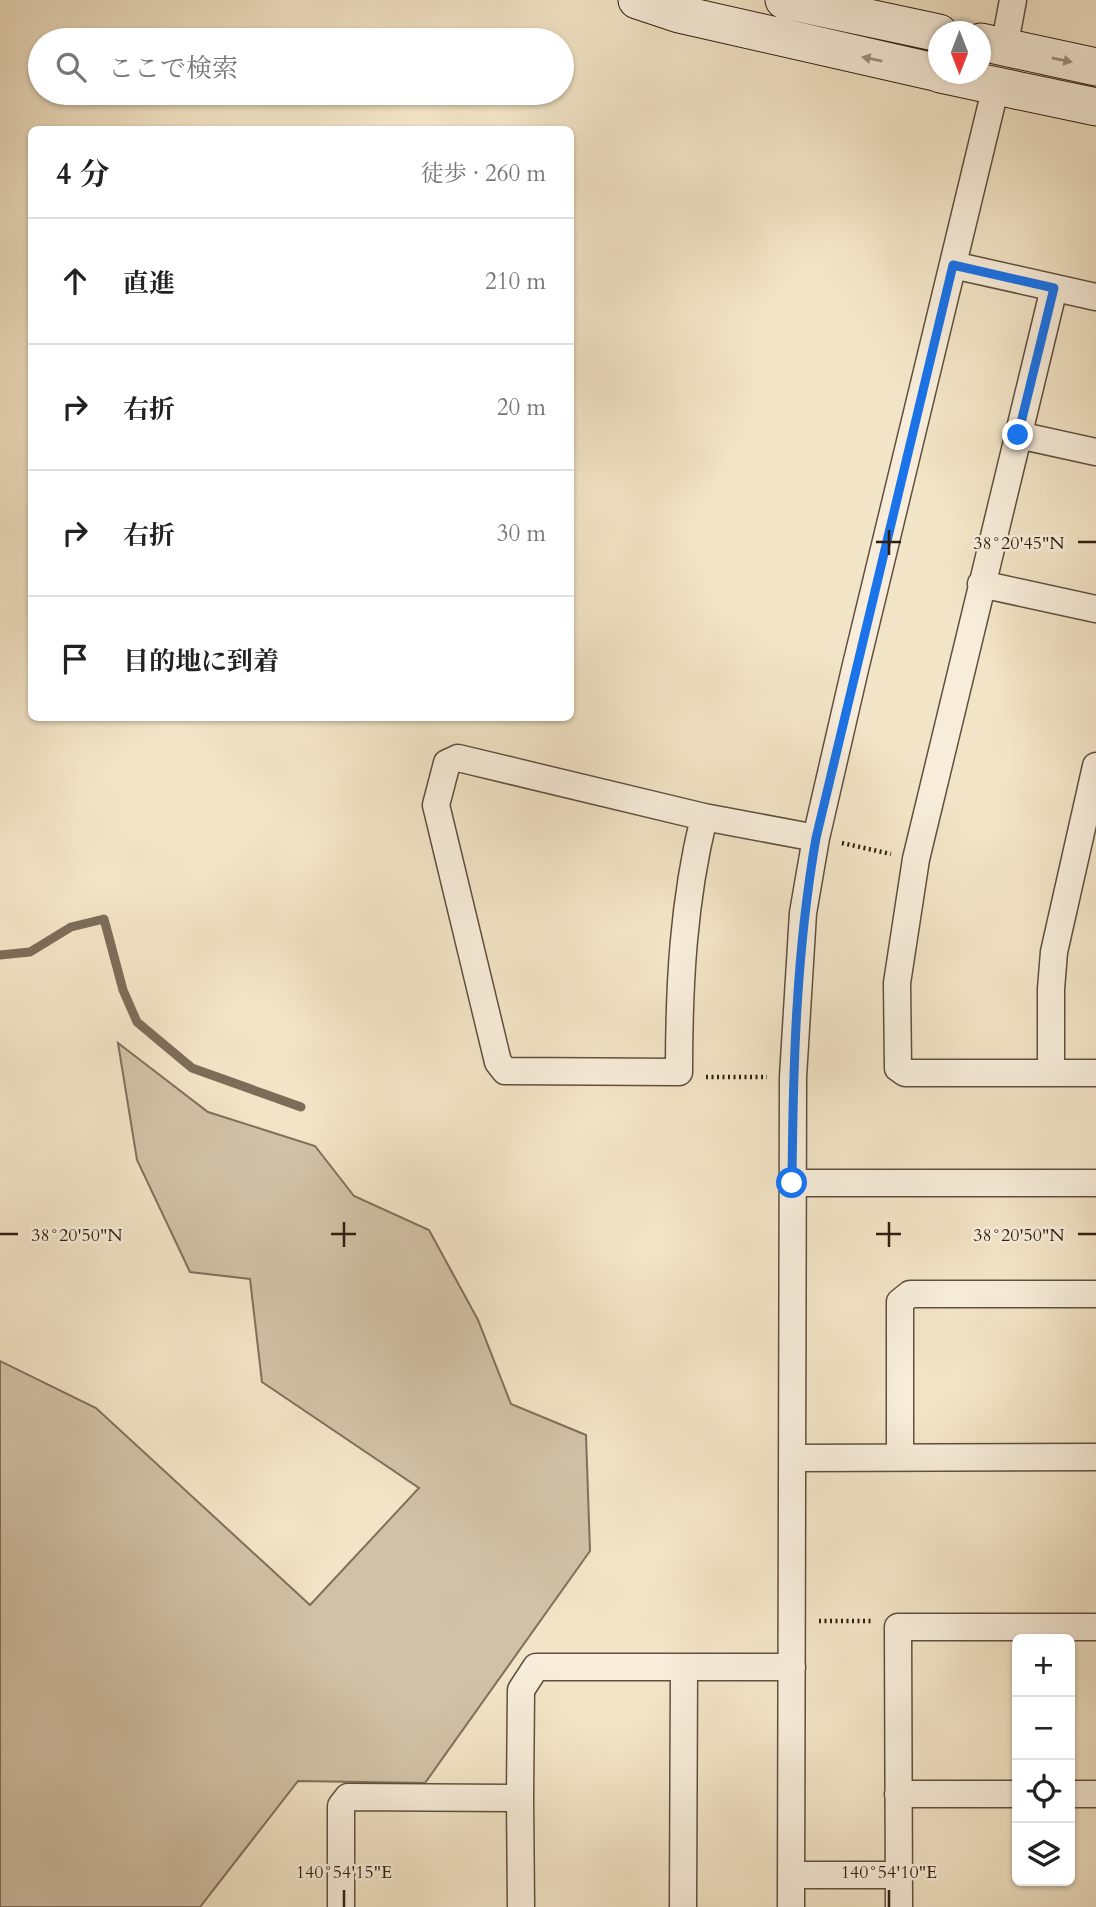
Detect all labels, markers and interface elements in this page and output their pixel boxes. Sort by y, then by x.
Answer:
north arrow [928,21,991,84]
search box [28,28,574,105]
icon: search [52,48,90,86]
text: ここで検索 [108,51,238,86]
one-way arrow [861,53,883,64]
one-way arrow [1051,54,1073,65]
text: 4 分 [56,154,109,195]
text: 徒歩 · 260 m [421,158,546,189]
icon: ahead [56,262,94,300]
text: 直進 [123,266,175,301]
text: 210 m [485,266,546,297]
icon: right [56,388,94,426]
text: 右折 [123,392,175,427]
text: 20 m [497,392,546,423]
route end [1002,419,1033,450]
icon: right [56,514,94,552]
text: 右折 [123,518,175,553]
text: 30 m [497,518,546,549]
text: 38°20'45"N [973,531,1065,556]
icon: arrive [56,640,94,678]
text: 目的地に到着 [123,644,279,679]
route start [776,1167,807,1198]
text: 38°20'50"N [31,1223,123,1248]
text: 38°20'50"N [973,1223,1065,1248]
map controls [1012,1634,1075,1886]
button: + [1012,1634,1075,1697]
button: − [1012,1697,1075,1760]
button: locate [1012,1760,1075,1823]
button: layers [1012,1823,1075,1886]
text: 140°54'15"E [296,1860,392,1885]
text: 140°54'10"E [841,1860,937,1885]

